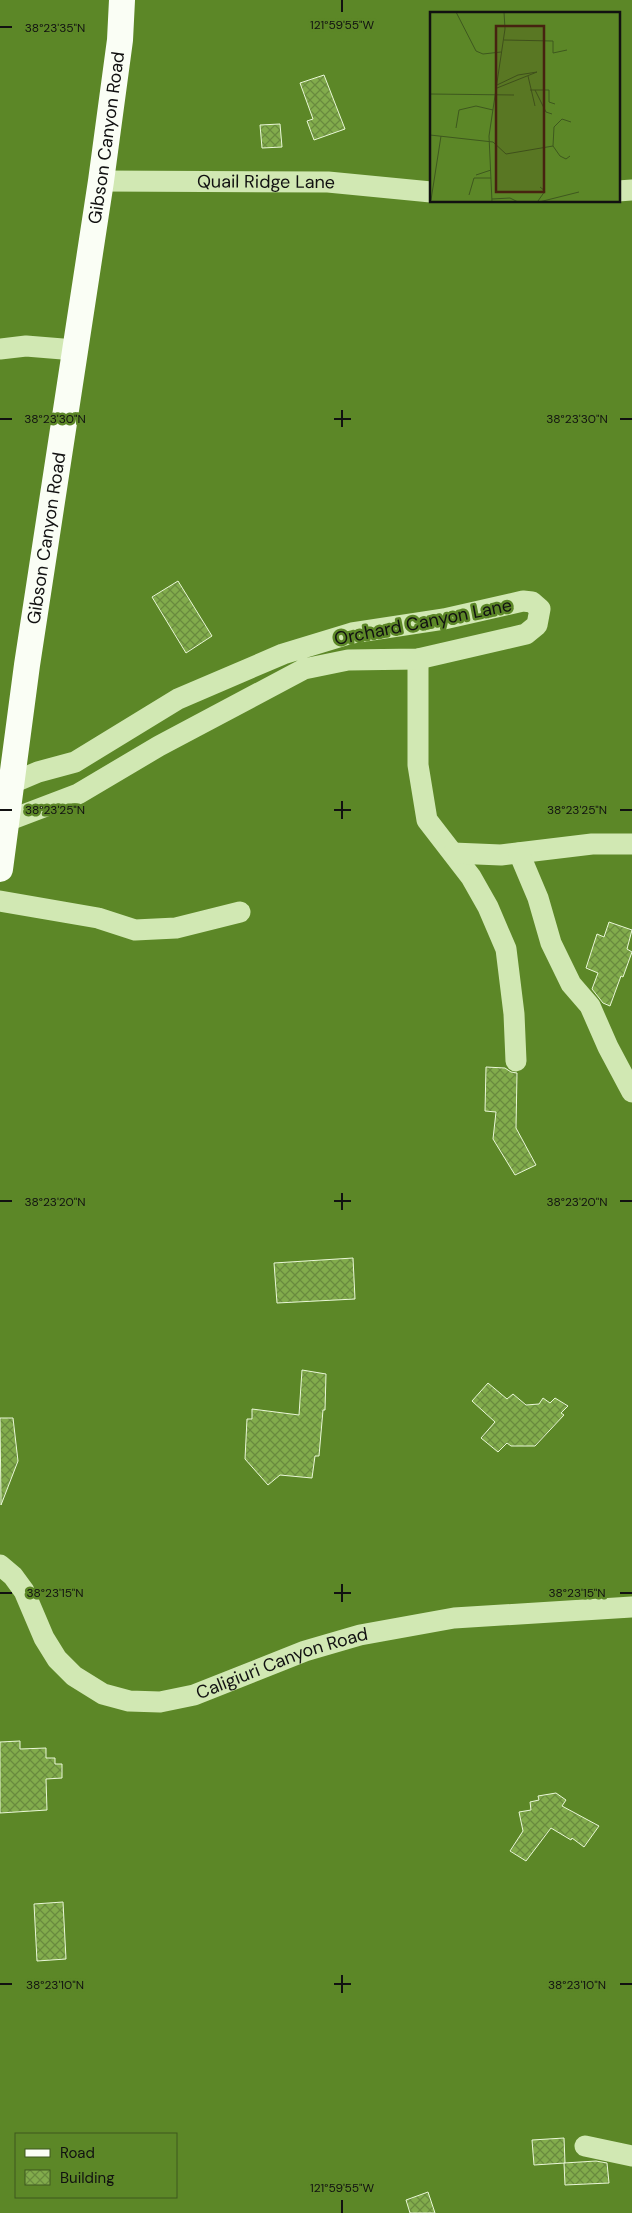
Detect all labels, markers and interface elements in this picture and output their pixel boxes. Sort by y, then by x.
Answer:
inset map [430,12,620,202]
text: 121°59'55"W [310,17,374,33]
text: 38°23'35"N [25,20,85,36]
street label: Gibson Canyon Road [83,50,130,226]
street label: Quail Ridge Lane [197,169,336,195]
text: 38°23'30"N [24,411,86,427]
text: 38°23'30"N [546,411,608,427]
street label: Gibson Canyon Road [21,451,71,626]
street label: Orchard Canyon Lane [332,593,514,651]
text: 38°23'25"N [25,802,85,818]
text: 38°23'25"N [547,802,607,818]
text: 38°23'20"N [24,1194,86,1210]
text: 38°23'20"N [546,1194,608,1210]
text: 38°23'15"N [26,1585,84,1601]
text: 38°23'15"N [548,1585,606,1601]
street label: Caligiuri Canyon Road [192,1622,370,1705]
text: 38°23'10"N [26,1977,84,1993]
text: 38°23'10"N [548,1977,606,1993]
legend [15,2133,178,2198]
text: Road [60,2143,95,2163]
text: Building [60,2168,115,2188]
text: 121°59'55"W [310,2180,374,2196]

